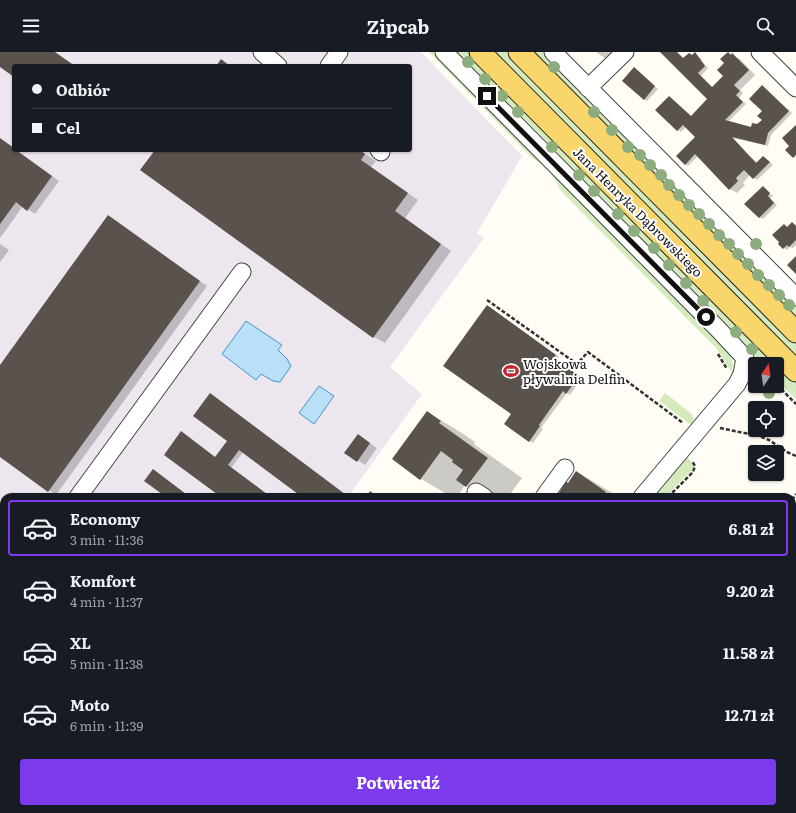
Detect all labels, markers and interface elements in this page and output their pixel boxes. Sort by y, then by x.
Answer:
text: Zipcab [367,13,429,40]
icon: menu [20,15,42,37]
icon: search [754,15,776,37]
text: Odbiór [56,78,110,101]
route end [478,87,496,105]
text: Cel [56,116,80,139]
street label: Jana Henryka Dąbrowskiego [569,142,708,281]
route start [697,308,715,326]
place label: Wojskowa pływalnia Delfin [523,354,626,388]
north arrow [748,357,784,393]
map controls [748,357,784,481]
sports icon: Wojskowa pływalnia Delfin [502,362,520,380]
button: locate [748,401,784,437]
button: layers [748,445,784,481]
text: Economy [70,507,140,530]
icon: car [22,510,58,546]
text: 6.81 zł [728,517,774,540]
text: 3 min · 11:36 [70,530,144,549]
text: Komfort [70,569,136,592]
icon: car [22,572,58,608]
text: 9.20 zł [727,579,774,602]
text: 4 min · 11:37 [70,592,143,611]
text: XL [70,631,91,654]
icon: car [22,634,58,670]
text: 11.58 zł [723,641,774,664]
text: 5 min · 11:38 [70,654,143,673]
text: Moto [70,693,110,716]
icon: car [22,696,58,732]
text: 12.71 zł [725,703,774,726]
text: 6 min · 11:39 [70,716,143,735]
button: Potwierdź [20,759,776,805]

